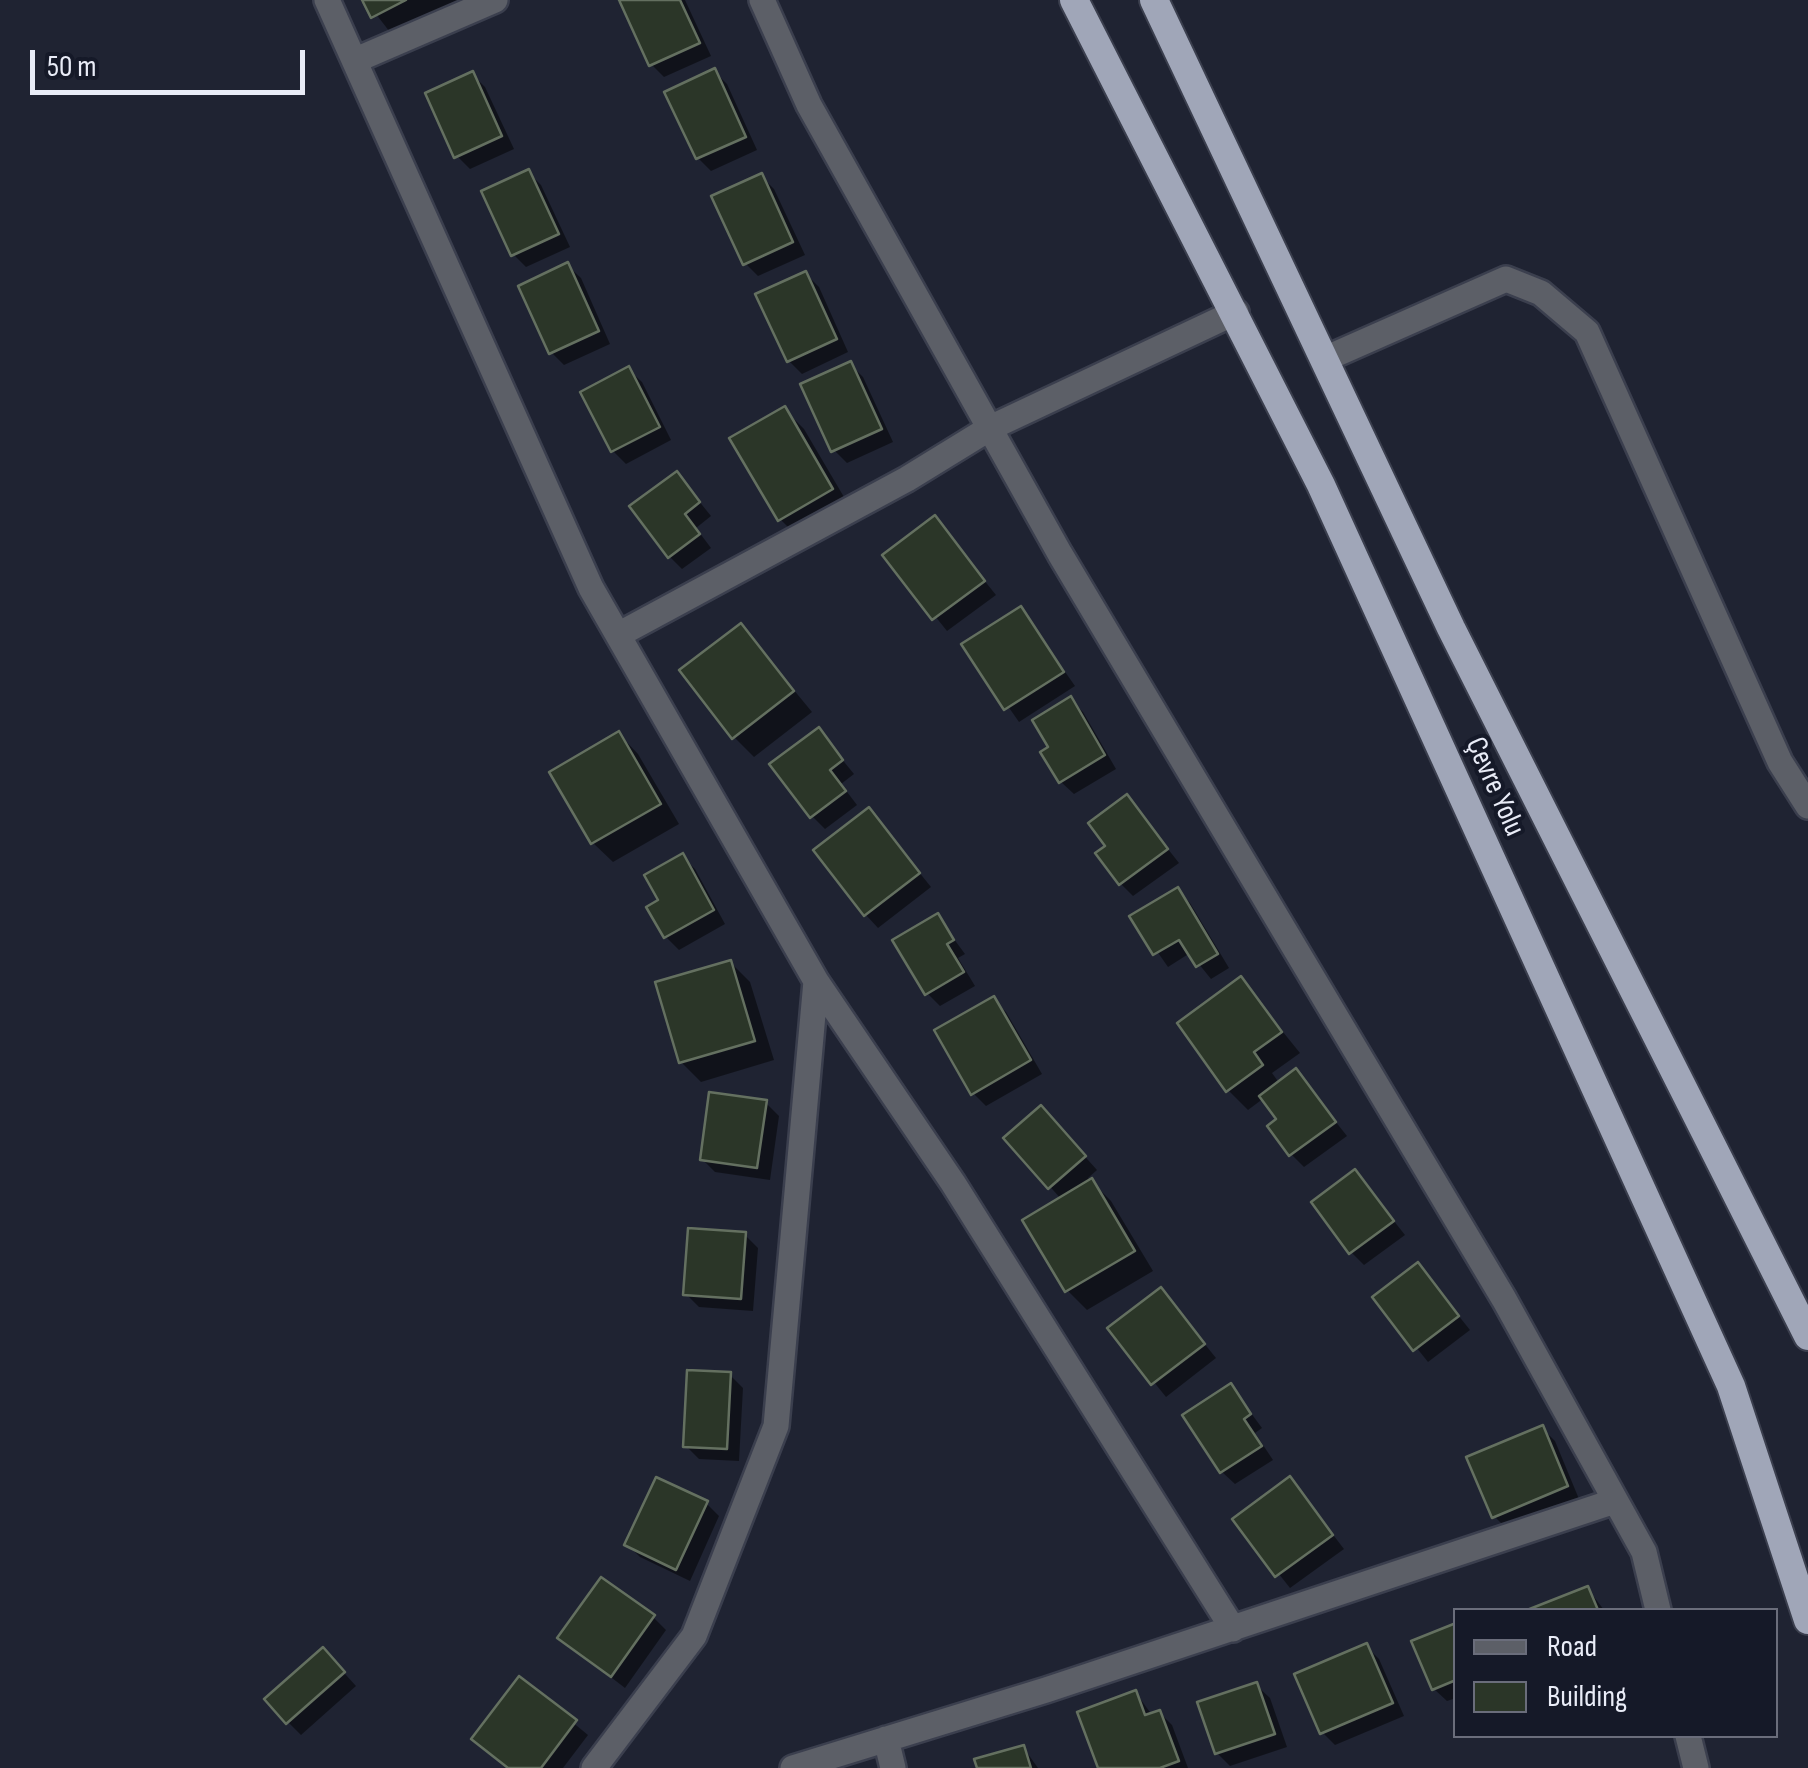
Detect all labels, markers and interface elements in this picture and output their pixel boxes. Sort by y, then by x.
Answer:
scale bar [35,30,310,92]
text: 50 m [47,49,96,85]
street label: Çevre Yolu [1456,732,1532,842]
legend [1453,1608,1778,1738]
text: Road [1547,1629,1597,1665]
text: Building [1547,1679,1627,1715]

